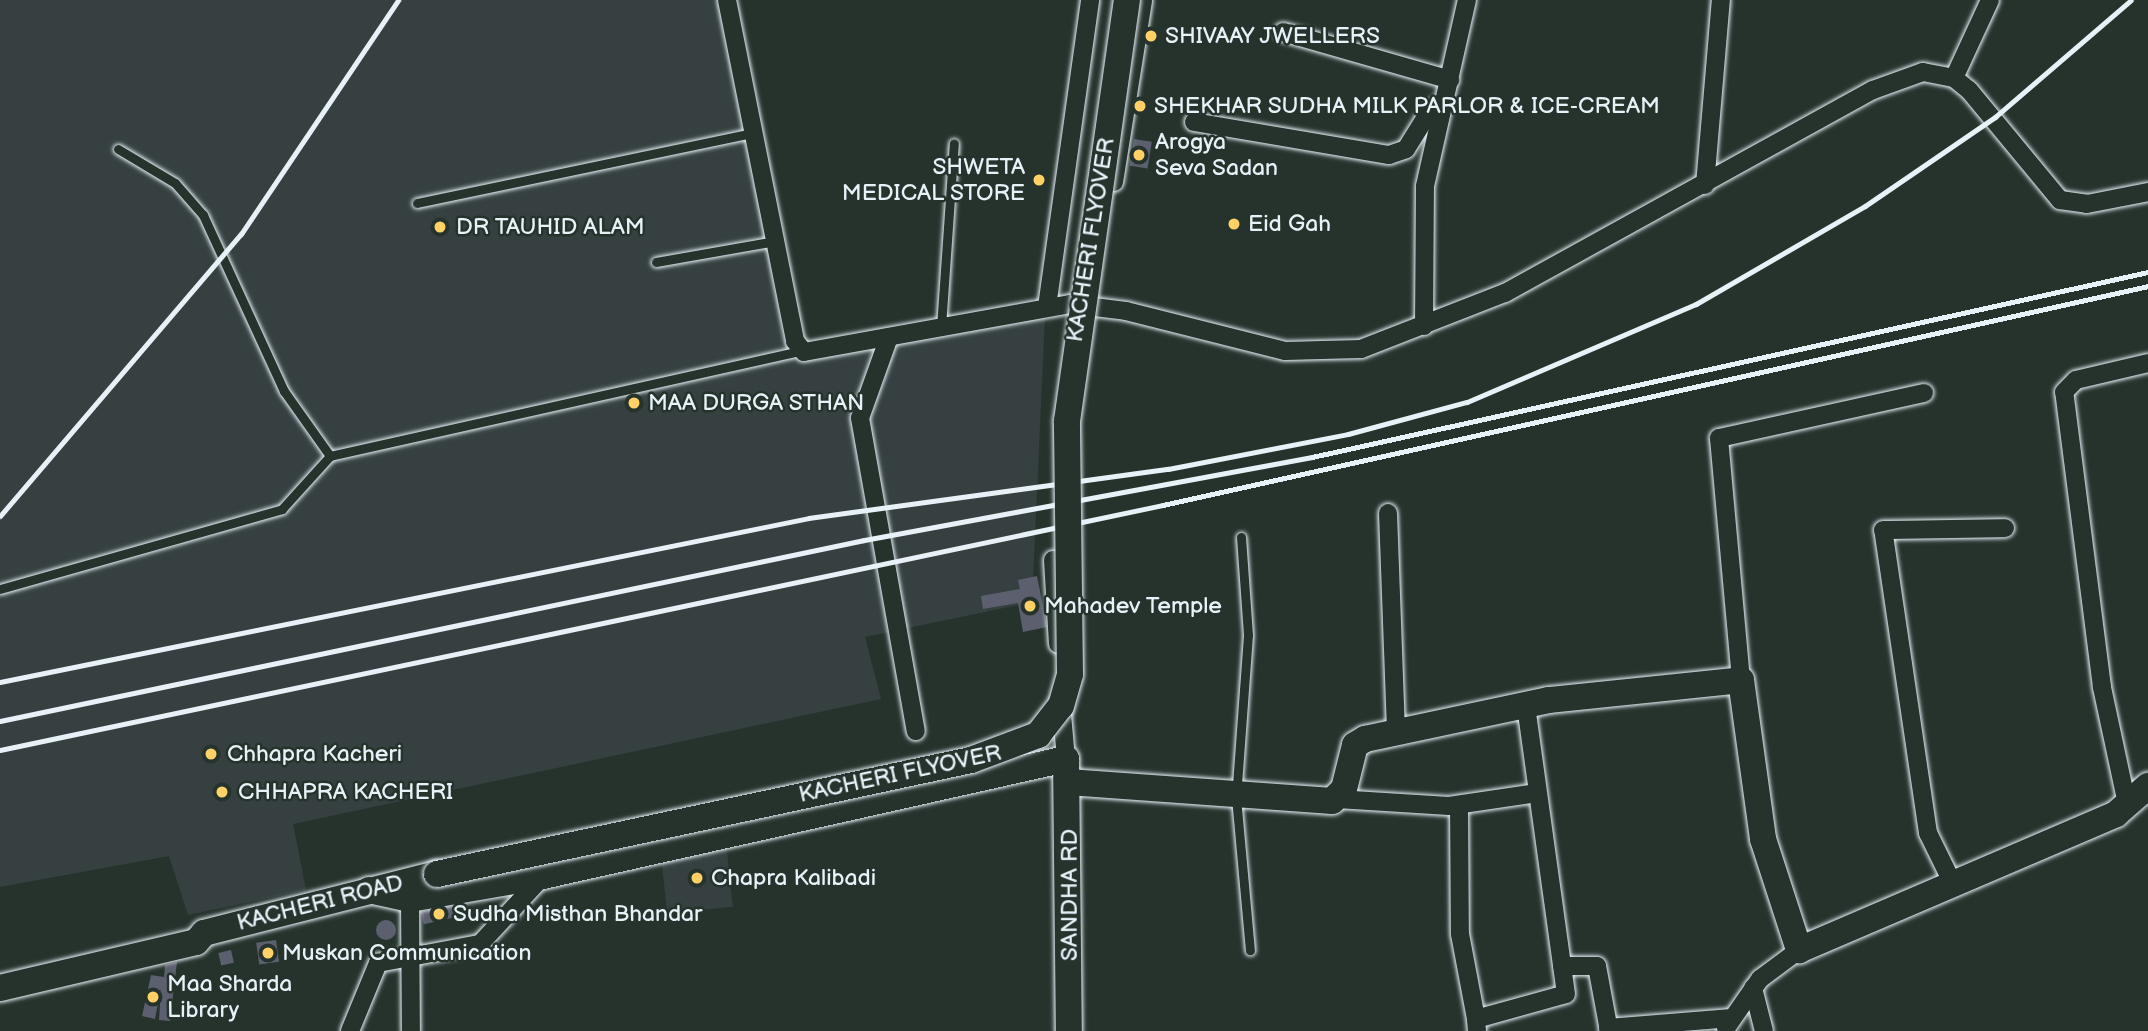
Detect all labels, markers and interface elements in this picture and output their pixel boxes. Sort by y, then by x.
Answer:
place label: SHIVAAY JWELLERS [1165,22,1381,50]
marker: SHIVAAY JWELLERS [1143,28,1159,44]
place label: SHEKHAR SUDHA MILK PARLOR & ICE-CREAM [1154,92,1660,120]
marker: SHEKHAR SUDHA MILK PARLOR & ICE-CREAM [1132,98,1148,114]
place label: Arogya Seva Sadan [1155,128,1279,182]
street label: KACHERI FLYOVER [1061,136,1121,344]
marker: Arogya Seva Sadan [1129,145,1149,165]
place label: SHWETA MEDICAL STORE [841,153,1025,207]
marker: SHWETA MEDICAL STORE [1031,172,1047,188]
place label: Eid Gah [1248,210,1331,238]
place label: DR TAUHID ALAM [456,213,645,241]
marker: Eid Gah [1226,216,1242,232]
marker: DR TAUHID ALAM [430,217,450,237]
place label: MAA DURGA STHAN [648,389,865,417]
marker: MAA DURGA STHAN [626,395,642,411]
place label: Mahadev Temple [1044,592,1223,620]
marker: Mahadev Temple [1022,598,1038,614]
street label: KACHERI FLYOVER [796,739,1004,809]
place label: Chhapra Kacheri [227,740,402,768]
marker: Chhapra Kacheri [201,744,221,764]
place label: CHHAPRA KACHERI [238,778,453,806]
marker: CHHAPRA KACHERI [212,782,232,802]
street label: SANDHA RD [1056,829,1084,961]
place label: Chapra Kalibadi [711,864,876,892]
street label: KACHERI ROAD [234,869,406,937]
marker: Chapra Kalibadi [689,870,705,886]
place label: Sudha Misthan Bhandar [453,900,702,928]
marker: Sudha Misthan Bhandar [431,906,447,922]
place label: Muskan Communication [282,939,531,967]
marker: Muskan Communication [260,945,276,961]
place label: Maa Sharda Library [167,970,293,1024]
marker: Maa Sharda Library [145,989,161,1005]

